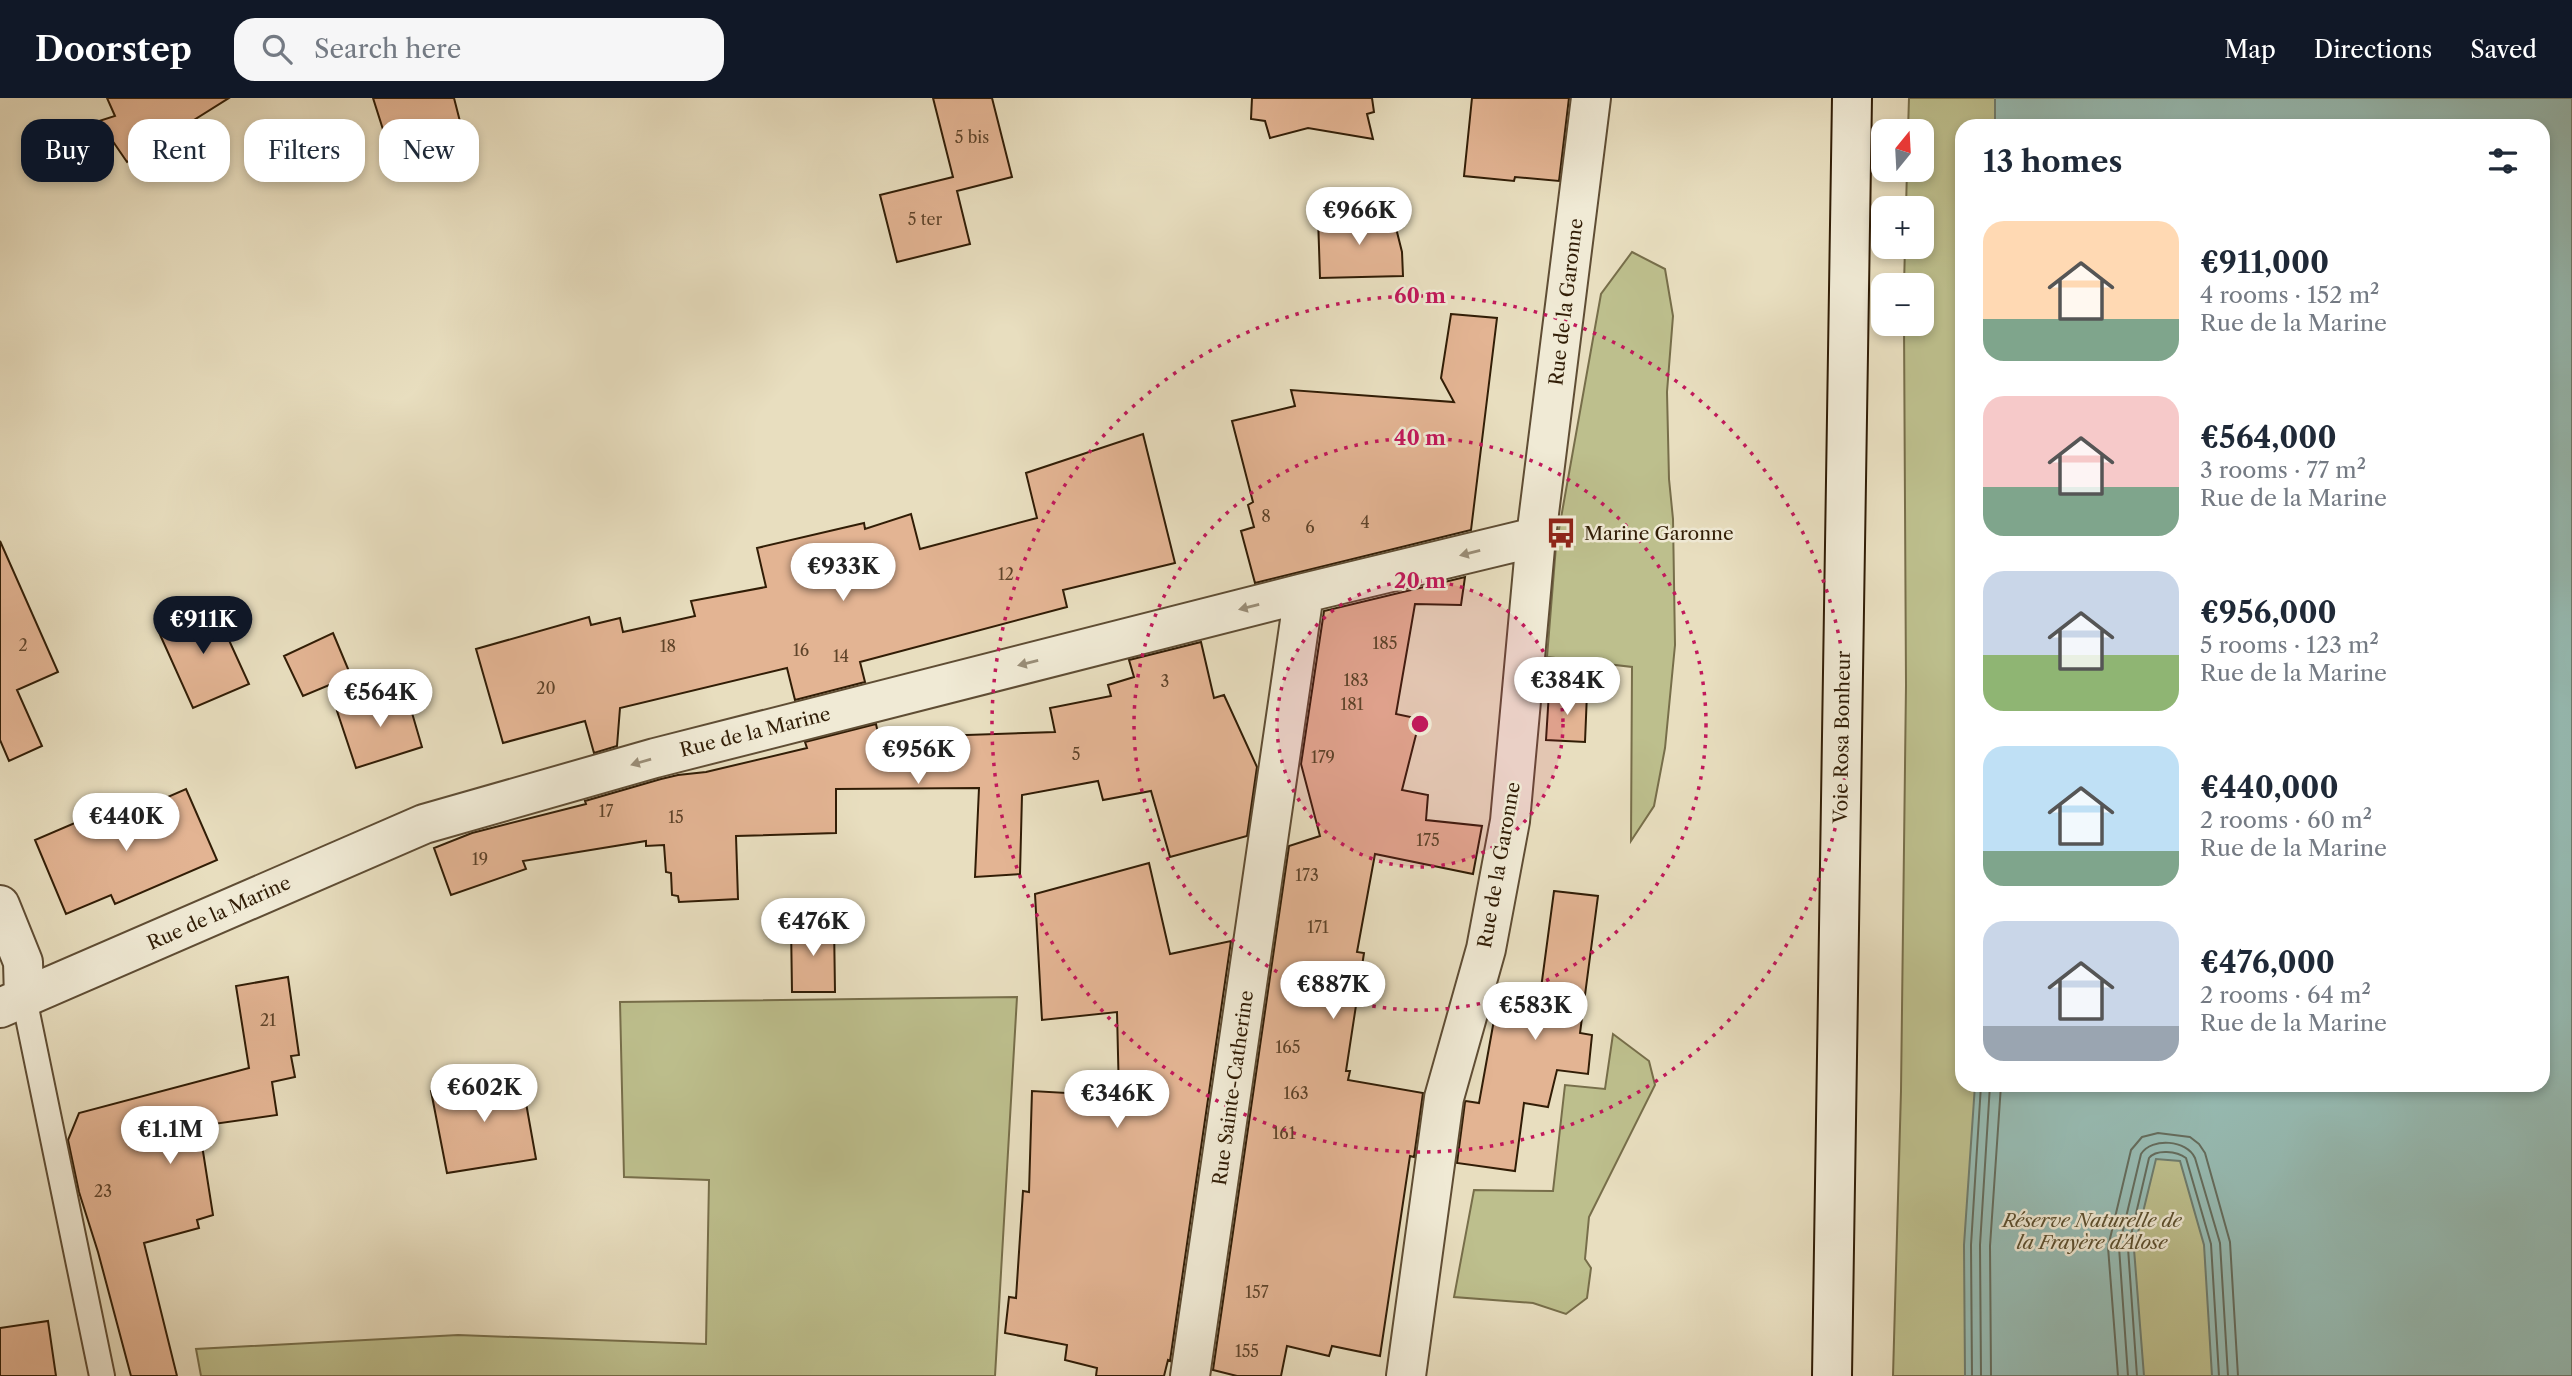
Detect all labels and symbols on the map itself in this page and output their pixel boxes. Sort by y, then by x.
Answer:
north arrow [1871,119,1934,182]
house number: 5 bis [955,127,989,147]
pin: €966K [1310,188,1408,247]
house number: 5 ter [908,209,942,229]
street label: Rue de la Garonne [1544,217,1588,387]
text: 60 m [1394,283,1446,308]
text: 40 m [1394,425,1446,450]
house number: 8 [1261,506,1271,526]
house number: 4 [1360,512,1370,532]
bus stop icon: Marine Garonne [1544,516,1578,550]
house number: 6 [1305,517,1315,537]
place label: Marine Garonne [1584,522,1734,545]
pin: €933K [794,544,892,603]
one-way arrow [1458,548,1480,559]
house number: 12 [998,564,1014,584]
text: 20 m [1394,568,1446,593]
pin: €911K [154,596,252,656]
one-way arrow [1237,602,1259,613]
house number: 185 [1373,633,1397,653]
house number: 2 [18,635,28,655]
house number: 18 [660,636,676,656]
house number: 16 [793,640,809,660]
house number: 14 [833,646,849,666]
street label: Voie Rosa Bonheur [1829,650,1855,825]
one-way arrow [1017,658,1039,669]
pin: €384K [1518,658,1616,717]
pin: €564K [331,670,429,729]
house number: 183 [1343,670,1369,690]
house number: 3 [1161,671,1169,691]
house number: 20 [536,678,556,698]
house number: 181 [1341,694,1364,714]
street label: Rue de la Marine [677,702,833,762]
centre of rings [1408,712,1432,736]
pin: €956K [869,726,967,786]
house number: 5 [1072,744,1080,764]
house number: 179 [1311,747,1335,767]
one-way arrow [631,757,652,767]
street label: Rue de la Garonne [1473,780,1525,950]
pin: €440K [77,794,175,853]
house number: 17 [599,801,613,821]
house number: 15 [668,807,684,827]
house number: 175 [1416,830,1440,850]
house number: 19 [472,849,488,869]
house number: 173 [1295,865,1319,885]
street label: Rue de la Marine [144,871,294,955]
pin: €476K [764,898,862,958]
house number: 171 [1307,917,1329,937]
pin: €887K [1284,962,1382,1021]
pin: €583K [1486,982,1584,1042]
street label: Rue Sainte-Catherine [1208,989,1258,1187]
house number: 21 [260,1010,276,1030]
house number: 165 [1276,1037,1300,1057]
pin: €602K [435,1065,533,1124]
pin: €346K [1068,1070,1166,1130]
house number: 163 [1284,1083,1308,1103]
pin: €1.1M [121,1107,219,1166]
house number: 161 [1273,1123,1296,1143]
house number: 23 [94,1181,112,1201]
park label: Réserve Naturelle de la Frayère d'Alose [2000,1209,2182,1254]
house number: 157 [1245,1282,1269,1302]
house number: 155 [1235,1341,1259,1361]

